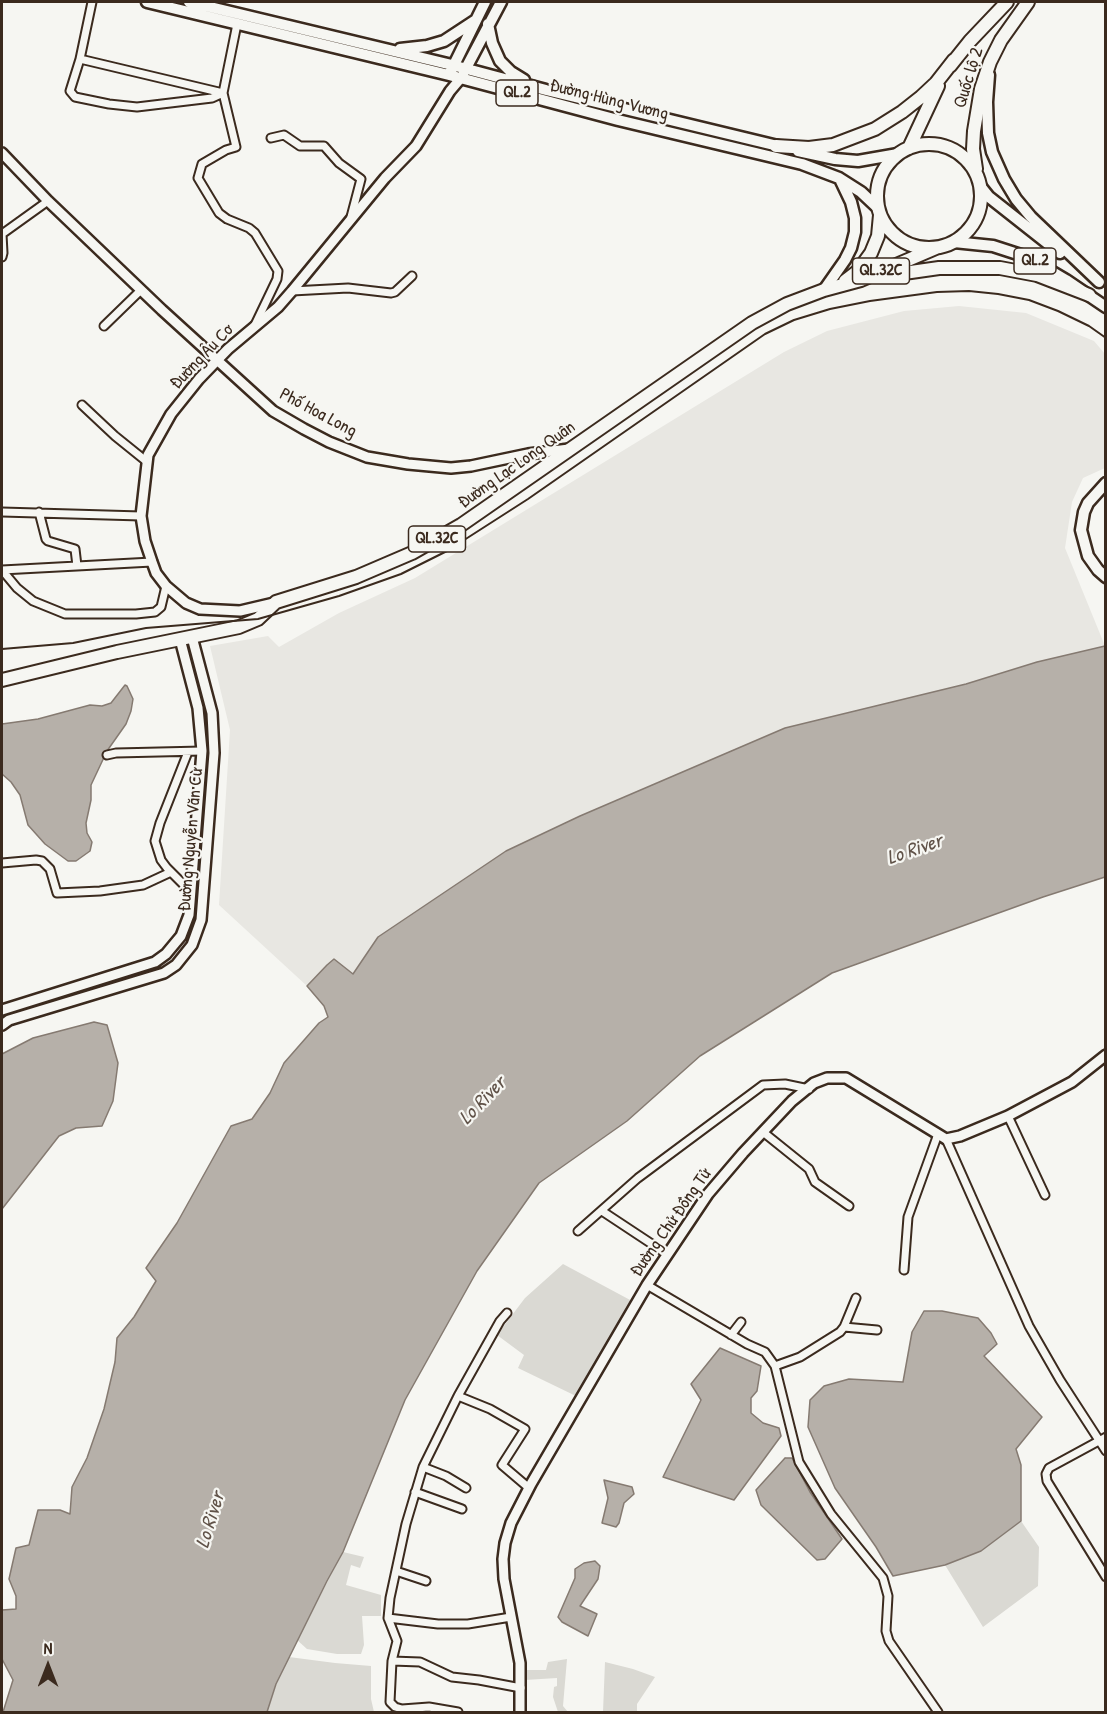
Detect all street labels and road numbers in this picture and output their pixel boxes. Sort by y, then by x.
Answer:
street label: Quốc lộ 2 [950,45,988,111]
street label: Đường Hùng Vương [548,75,670,125]
road number: QL.2 [496,80,538,106]
road number: QL.2 [1014,248,1056,274]
road number: QL.32C [852,258,910,284]
street label: Đường Âu Cơ [166,320,238,394]
street label: Phố Hoa Long [276,384,360,442]
street label: Đường Lạc Long Quân [454,417,580,513]
road number: QL.32C [408,526,466,552]
street label: Đường Nguyễn Văn Cừ [174,768,208,912]
street label: Đường Chử Đồng Tử [626,1165,716,1281]

